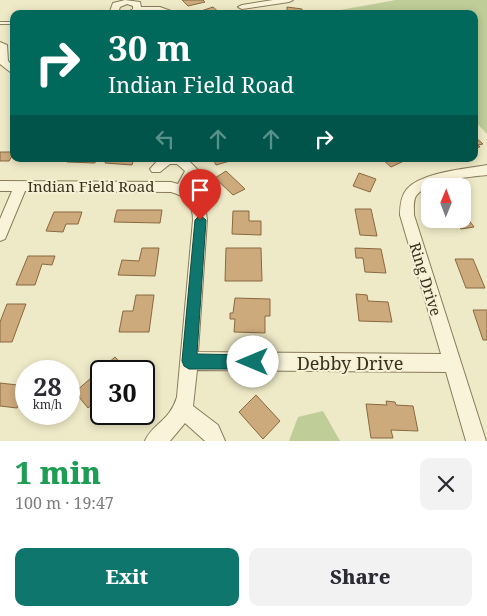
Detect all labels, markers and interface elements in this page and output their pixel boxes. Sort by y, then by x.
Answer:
text: 30 m [108,24,191,71]
icon: right [25,30,90,95]
text: Indian Field Road [108,69,294,99]
icon: left [151,125,179,153]
icon: ahead [204,125,232,153]
icon: ahead [257,125,285,153]
icon: right [310,125,338,153]
pin [179,169,221,220]
street label: Indian Field Road [28,176,154,196]
icon: arrive [186,176,214,204]
north arrow [421,178,471,228]
map controls [421,178,471,228]
street label: Ring Drive [405,240,447,318]
position arrow [226,335,278,387]
street label: Debby Drive [297,351,403,375]
speed limit sign: 30 [90,360,155,425]
text: 28 [33,369,62,403]
text: km/h [33,396,62,413]
text: 1 min [15,452,101,493]
button: close [420,458,472,510]
text: 100 m · 19:47 [15,492,114,514]
button: Exit [15,548,239,606]
button: Share [249,548,472,606]

